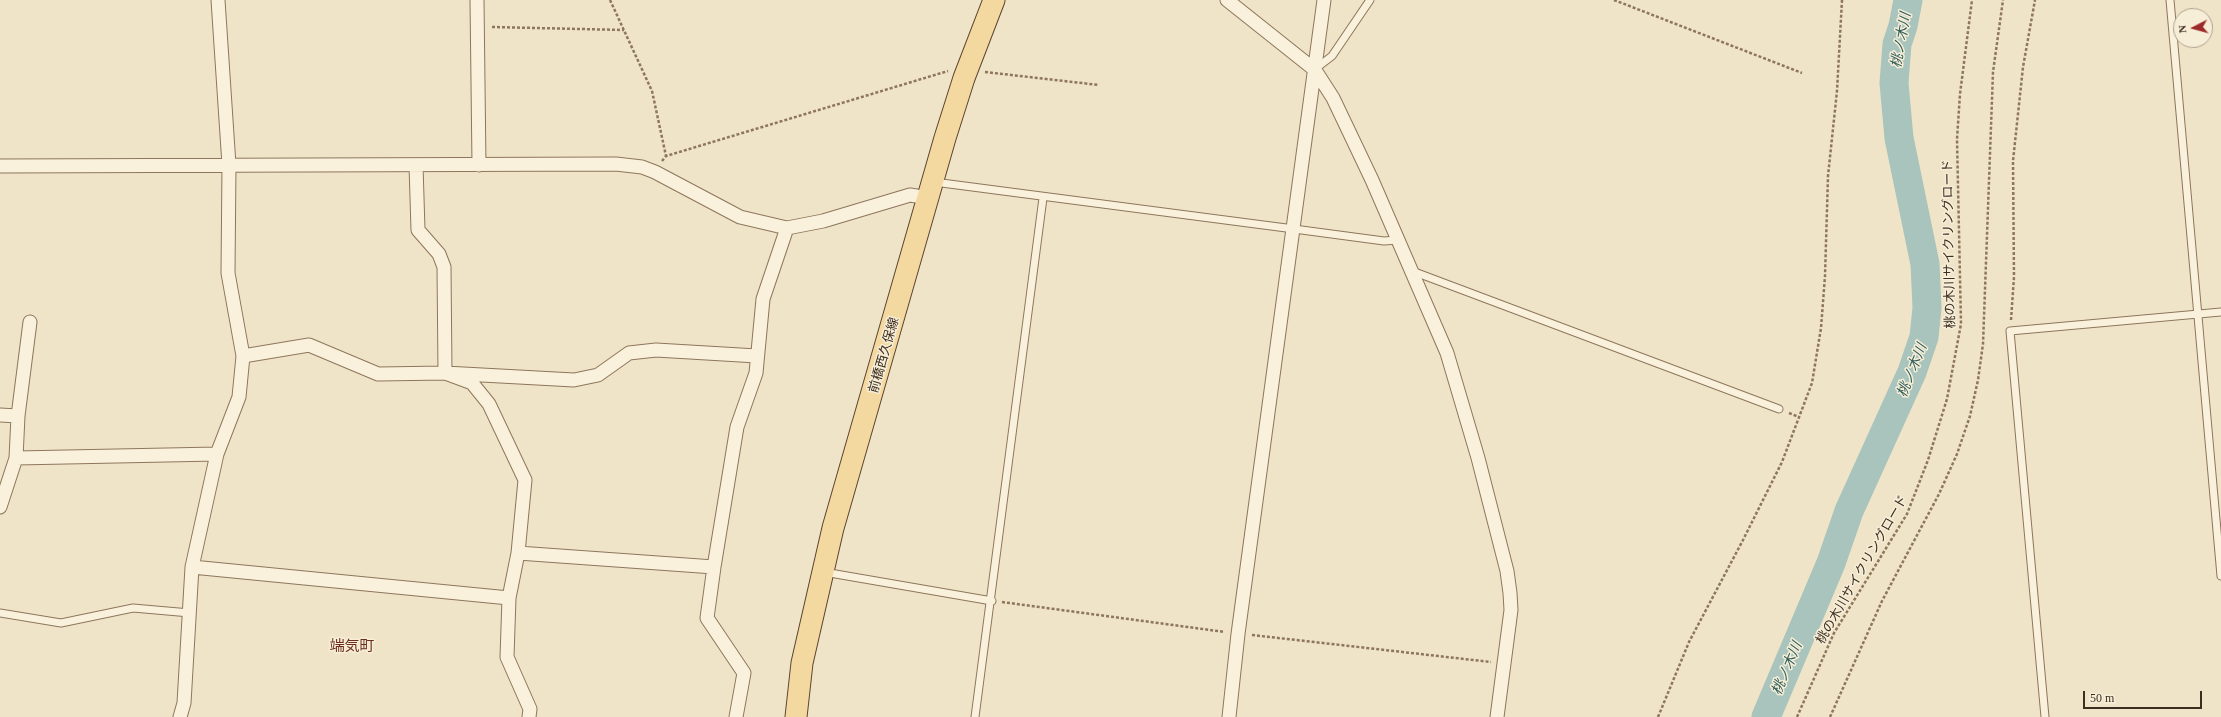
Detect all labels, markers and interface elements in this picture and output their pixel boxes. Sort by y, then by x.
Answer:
north arrow [2173,8,2213,48]
water label: 桃ノ木川 [1887,11,1913,69]
text: N [2176,25,2188,34]
street label: 桃の木川サイクリングロード [1939,159,1957,329]
street label: 前橋西久保線 [865,315,901,395]
water label: 桃ノ木川 [1893,341,1929,399]
street label: 桃の木川サイクリングロード [1812,492,1910,646]
district label: 端気町 [330,636,374,654]
water label: 桃ノ木川 [1767,639,1805,697]
scale bar [2085,683,2204,709]
text: 50 m [2090,691,2114,705]

